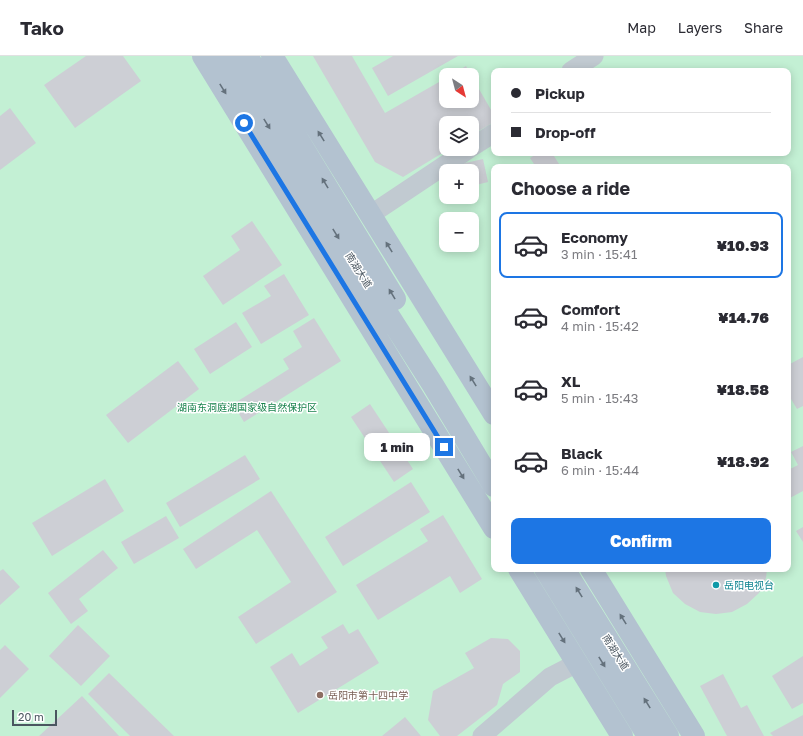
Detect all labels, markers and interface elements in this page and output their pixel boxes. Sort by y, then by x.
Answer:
text: Tako [20,16,64,39]
text: Map [627,19,656,36]
text: Layers [678,19,722,36]
text: Share [744,19,783,36]
north arrow [439,68,479,108]
map controls [439,68,479,252]
one-way arrow [219,84,227,94]
text: Pickup [535,84,585,102]
route start [235,114,253,132]
button: layers [439,116,479,156]
one-way arrow [263,118,270,130]
text: Drop-off [535,123,595,141]
one-way arrow [317,131,325,141]
button: + [439,164,479,204]
one-way arrow [321,177,328,189]
text: Choose a ride [511,177,630,199]
button: − [439,212,479,252]
icon: car [513,227,549,263]
one-way arrow [333,228,340,240]
text: Economy [561,228,628,246]
text: ¥10.93 [716,236,769,254]
one-way arrow [386,241,393,253]
text: 3 min · 15:41 [561,246,637,262]
street label: 南湖大道 [343,250,375,290]
one-way arrow [389,288,396,300]
icon: car [513,299,549,335]
text: Comfort [561,300,620,318]
text: ¥14.76 [718,308,769,326]
text: 4 min · 15:42 [561,318,639,334]
icon: car [513,371,549,407]
text: XL [561,372,580,390]
one-way arrow [470,375,477,387]
text: ¥18.58 [716,380,769,398]
text: 5 min · 15:43 [561,390,638,406]
park label: 湖南东洞庭湖国家级自然保护区 [177,401,317,413]
callout: 1 min [364,433,430,461]
route end [435,438,453,456]
text: 1 min [380,439,414,455]
icon: car [513,443,549,479]
text: Black [561,444,603,462]
text: ¥18.92 [717,452,769,470]
text: 6 min · 15:44 [561,462,639,478]
one-way arrow [457,468,464,480]
button: Confirm [511,518,771,564]
place label: 岳阳电视台 [724,579,774,591]
marker: 岳阳电视台 [711,580,721,590]
one-way arrow [575,586,582,598]
one-way arrow [619,613,626,625]
street label: 南湖大道 [600,632,632,672]
one-way arrow [558,633,566,643]
one-way arrow [599,656,606,668]
place label: 岳阳市第十四中学 [328,689,408,701]
marker: 岳阳市第十四中学 [315,690,325,700]
one-way arrow [644,697,651,709]
scale bar [12,708,57,727]
text: 20 m [18,710,44,723]

